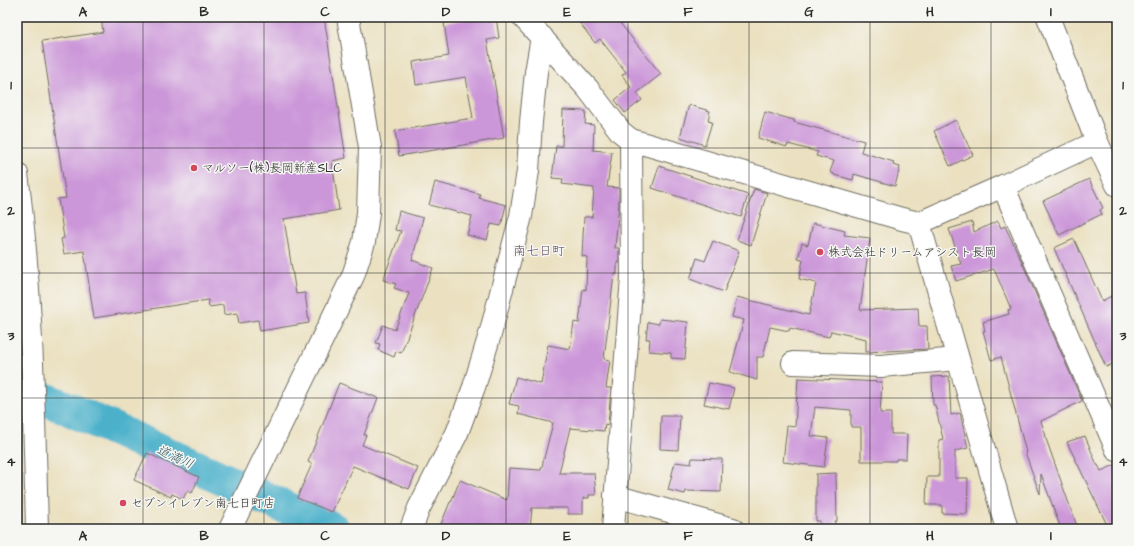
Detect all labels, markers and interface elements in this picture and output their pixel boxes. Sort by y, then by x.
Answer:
text: A [79,3,88,21]
text: B [199,3,209,21]
text: C [320,3,330,21]
text: D [442,3,451,21]
text: E [563,3,571,21]
text: F [683,3,693,21]
text: G [804,3,814,21]
text: H [926,3,934,21]
text: I [1050,3,1052,21]
text: 1 [10,76,12,94]
text: 1 [1122,76,1124,94]
place label: マルソー(株)長岡新産SLC [202,160,343,177]
marker: マルソー(株)長岡新産SLC [189,163,199,173]
text: 2 [6,202,15,220]
text: 2 [1118,202,1127,220]
district label: 南七日町 [513,242,565,260]
place label: 株式会社ドリームアシスト長岡 [828,244,996,261]
marker: 株式会社ドリームアシスト長岡 [815,247,825,257]
text: 3 [7,327,15,345]
text: 3 [1119,327,1127,345]
water label: 道満川 [154,441,196,473]
text: 4 [7,453,16,471]
text: 4 [1119,453,1128,471]
place label: セブンイレブン南七日町店 [131,495,275,512]
marker: セブンイレブン南七日町店 [118,498,128,508]
text: A [79,527,88,545]
text: B [199,527,209,545]
text: C [320,527,330,545]
text: D [442,527,451,545]
text: E [563,527,571,545]
text: F [683,527,693,545]
text: G [804,527,814,545]
text: H [926,527,934,545]
text: I [1050,527,1052,545]

